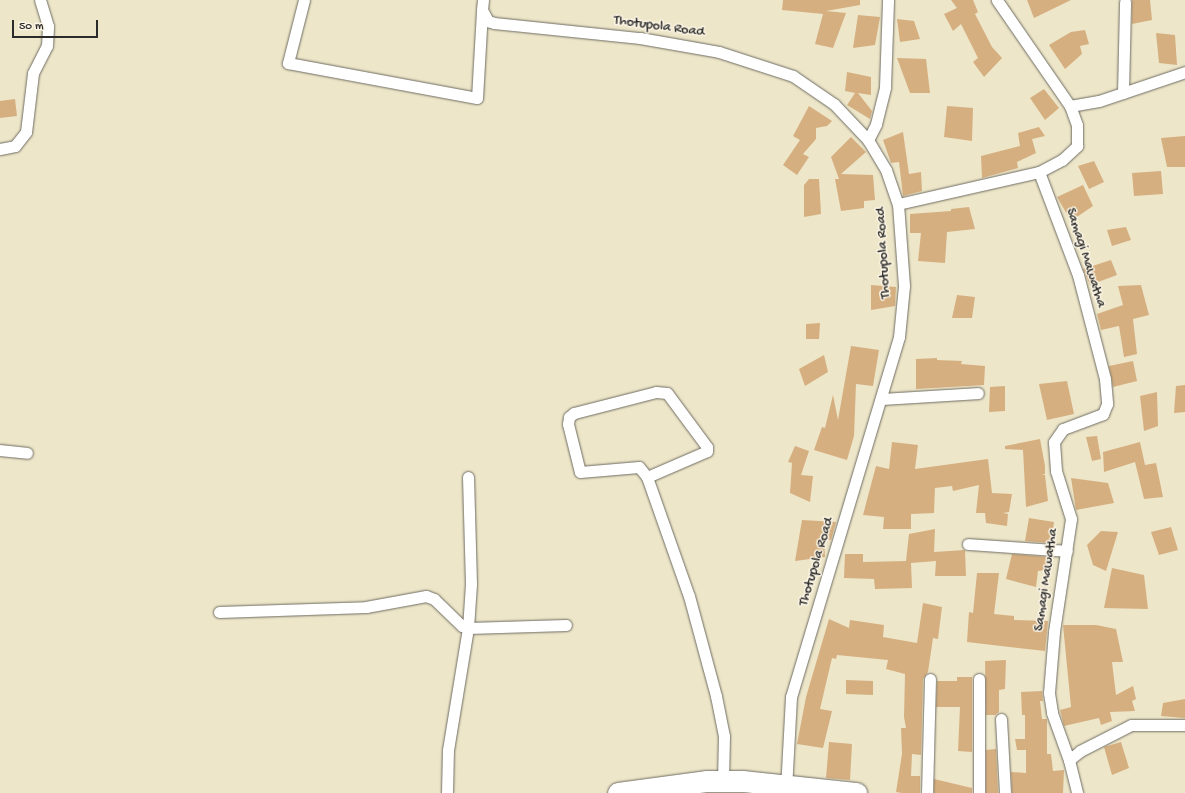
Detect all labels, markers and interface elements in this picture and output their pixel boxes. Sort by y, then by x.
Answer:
scale bar [14,12,100,38]
street label: Thotupola Road [613,12,705,42]
text: 50 m [19,20,44,34]
street label: Samagi Mawatha [1061,206,1109,310]
street label: Thotupola Road [873,207,895,299]
street label: Thotupola Road [796,516,838,608]
street label: Samagi Mawatha [1031,528,1063,632]

